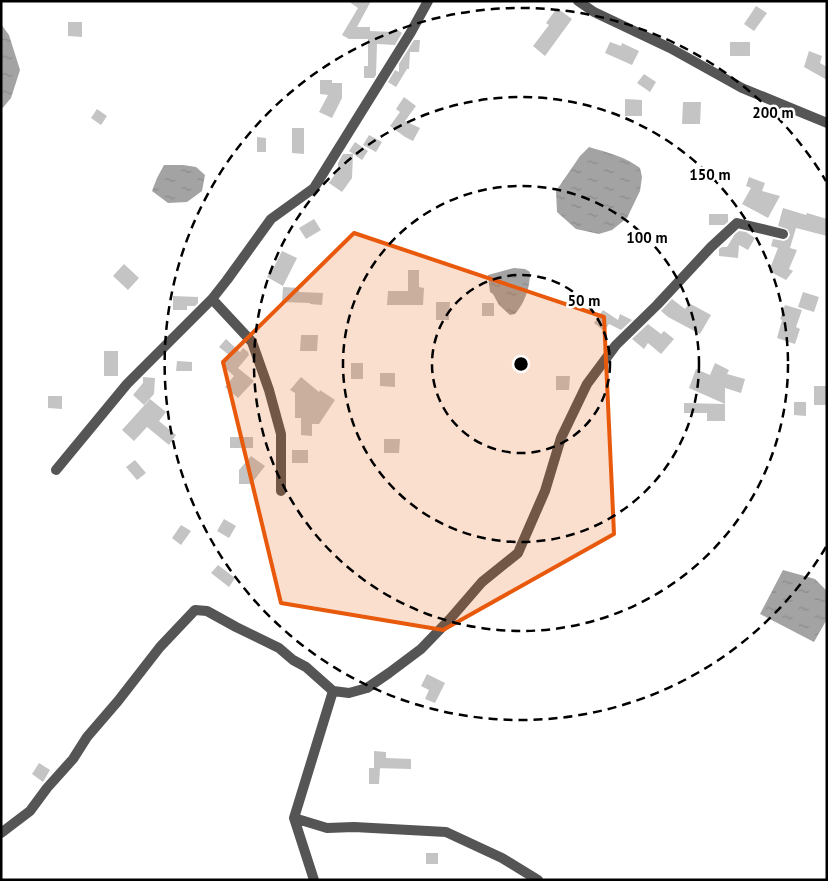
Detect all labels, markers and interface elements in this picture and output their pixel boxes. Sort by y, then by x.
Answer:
text: 200 m [752,103,794,122]
text: 150 m [689,165,731,184]
text: 100 m [626,228,668,247]
text: 50 m [568,291,600,310]
centre of rings [512,355,530,373]

